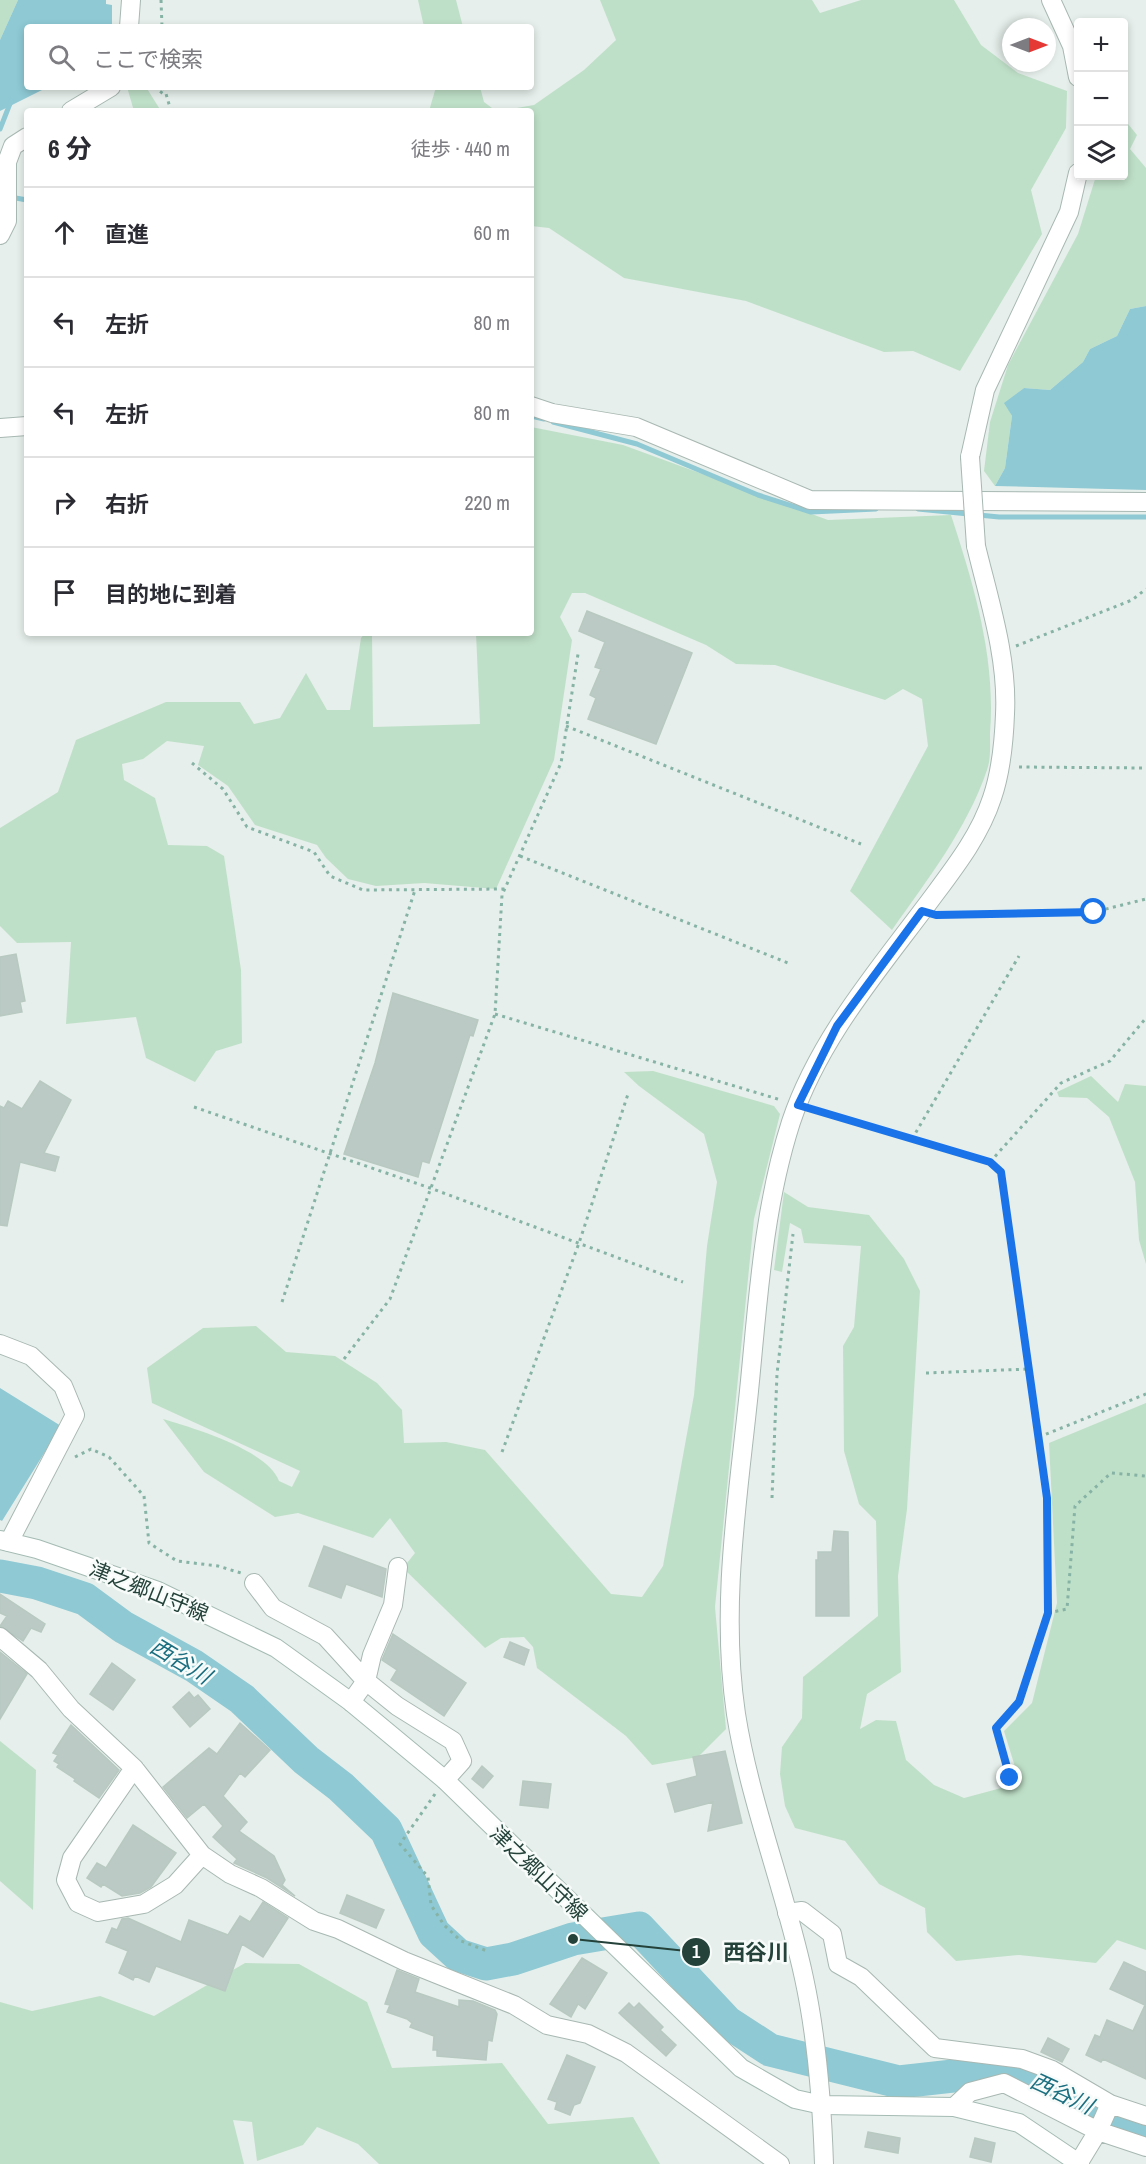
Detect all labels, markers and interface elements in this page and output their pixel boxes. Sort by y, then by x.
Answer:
north arrow [1002,18,1056,72]
map controls [1074,18,1128,180]
button: + [1074,18,1128,72]
search box [24,24,534,90]
icon: search [45,41,78,74]
text: ここで検索 [93,44,203,74]
button: − [1074,72,1128,126]
button: layers [1074,126,1128,180]
text: 6 分 [48,131,92,166]
text: 徒歩 · 440 m [411,135,510,162]
icon: ahead [48,216,81,249]
text: 直進 [105,219,149,249]
text: 60 m [474,219,510,246]
icon: left [48,306,81,339]
text: 左折 [105,309,149,339]
text: 80 m [474,309,510,336]
icon: left [48,396,81,429]
text: 左折 [105,399,149,429]
text: 80 m [474,399,510,426]
icon: right [48,486,81,519]
text: 右折 [105,489,149,519]
text: 220 m [464,489,510,516]
icon: arrive [48,576,81,609]
text: 目的地に到着 [105,579,237,609]
route start [1080,898,1106,924]
street label: 津之郷山守線 [85,1554,213,1628]
water label: 西谷川 [145,1631,219,1692]
route end [996,1764,1022,1790]
street label: 津之郷山守線 [484,1819,594,1927]
callout: 西谷川 [681,1932,801,1972]
text: 西谷川 [723,1937,789,1967]
text: 1 [692,1939,701,1964]
water label: 西谷川 [1026,2065,1100,2121]

